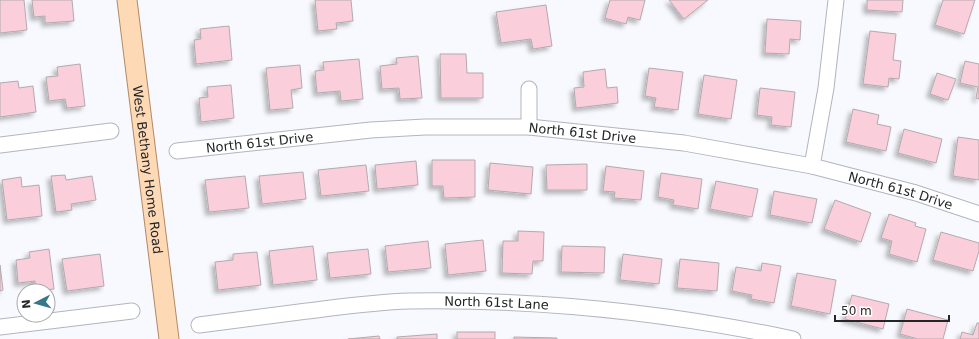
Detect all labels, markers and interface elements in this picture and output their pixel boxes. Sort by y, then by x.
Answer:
street label: West Bethany Home Road [130,85,165,255]
street label: North 61st Drive [528,120,637,146]
street label: North 61st Drive [205,129,314,156]
street label: North 61st Drive [847,169,955,213]
north arrow [16,283,56,323]
street label: North 61st Lane [444,294,549,313]
scale bar [835,297,949,323]
text: N [20,299,33,309]
text: 50 m [841,304,872,318]

